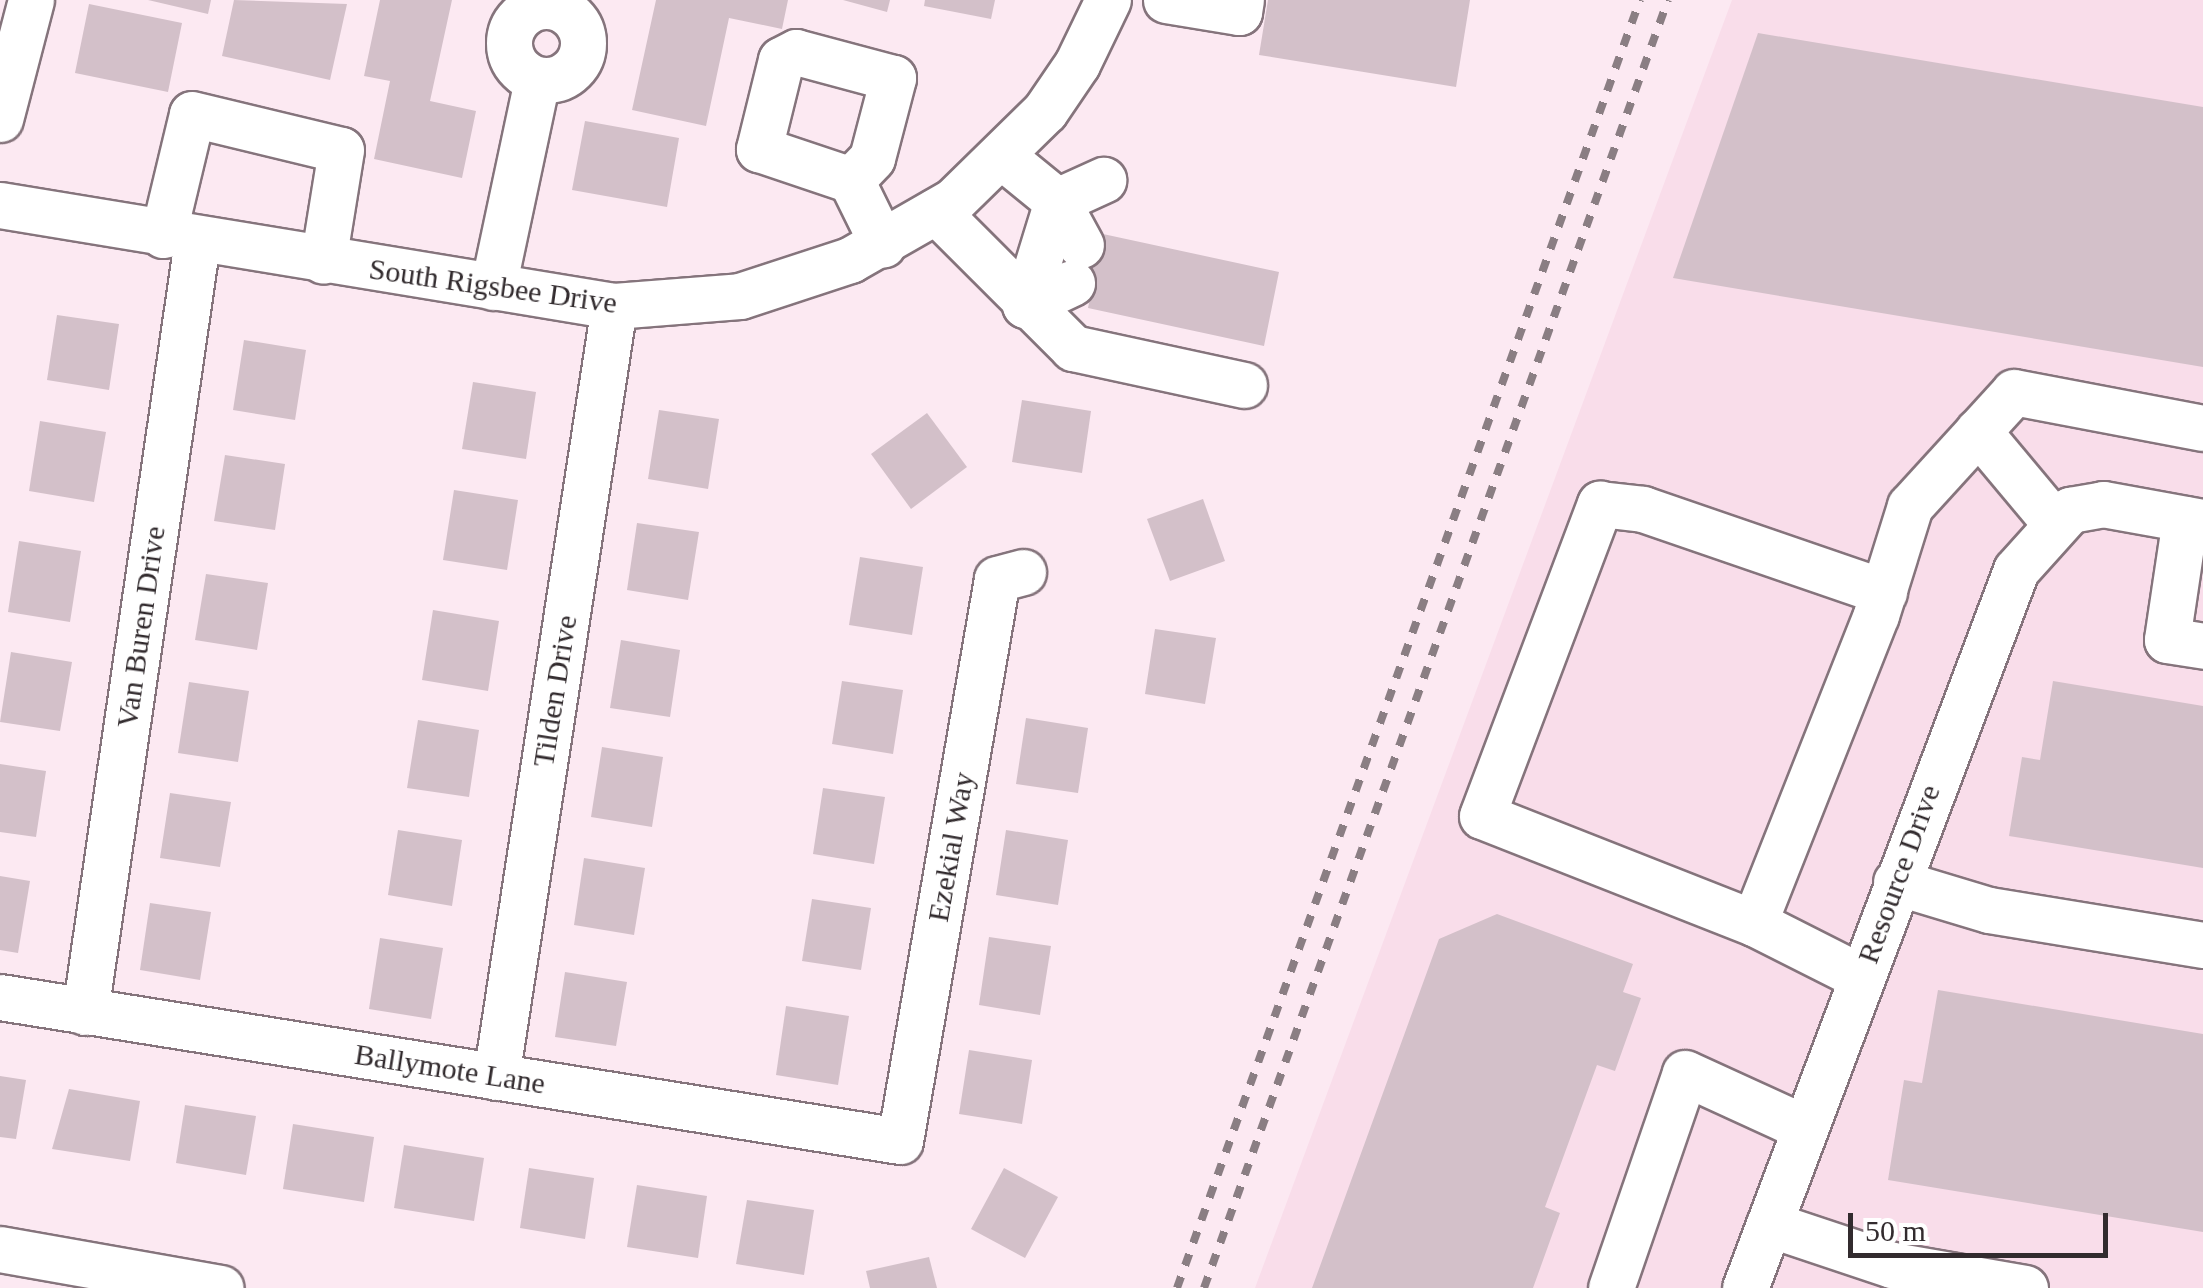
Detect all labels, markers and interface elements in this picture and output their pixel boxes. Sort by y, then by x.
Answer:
street label: South Rigsbee Drive [367,251,619,321]
street label: Van Buren Drive [109,524,173,730]
street label: Tilden Drive [525,613,585,769]
street label: Ezekial Way [920,769,982,925]
street label: Resource Drive [1850,780,1948,968]
street label: Ballymote Lane [352,1036,548,1102]
scale bar [1853,1193,2113,1255]
text: 50 m [1865,1214,1926,1247]

